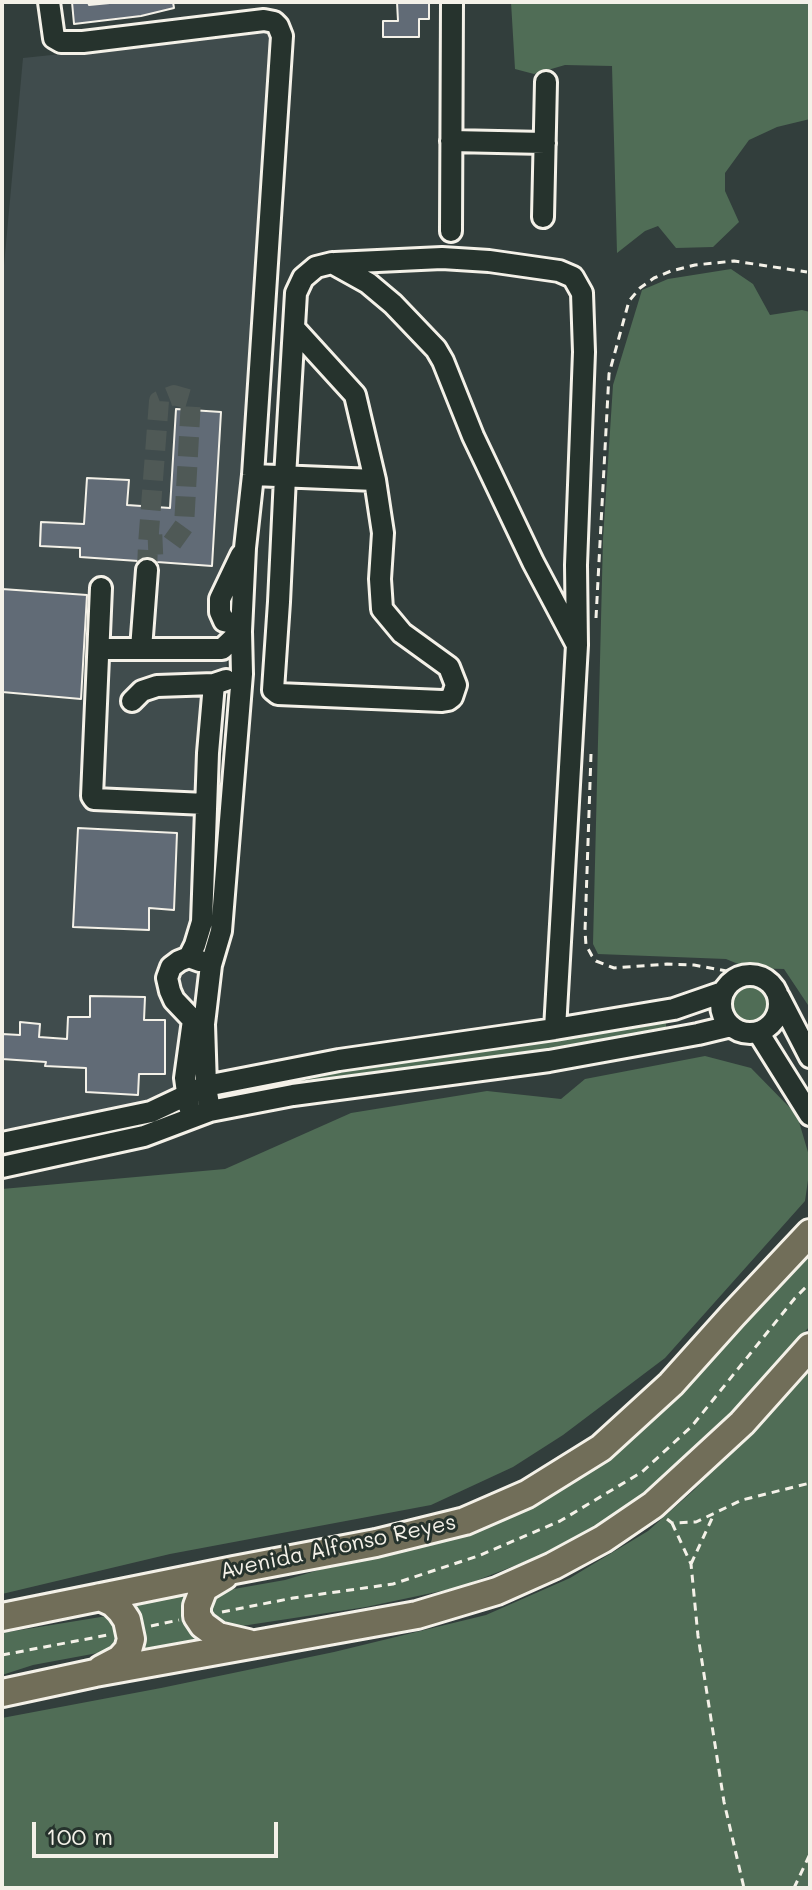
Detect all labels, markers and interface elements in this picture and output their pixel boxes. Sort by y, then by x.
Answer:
street label: Avenida Alfonso Reyes [218,1509,458,1585]
scale bar [36,1806,282,1856]
text: 100 m [46,1820,113,1851]

